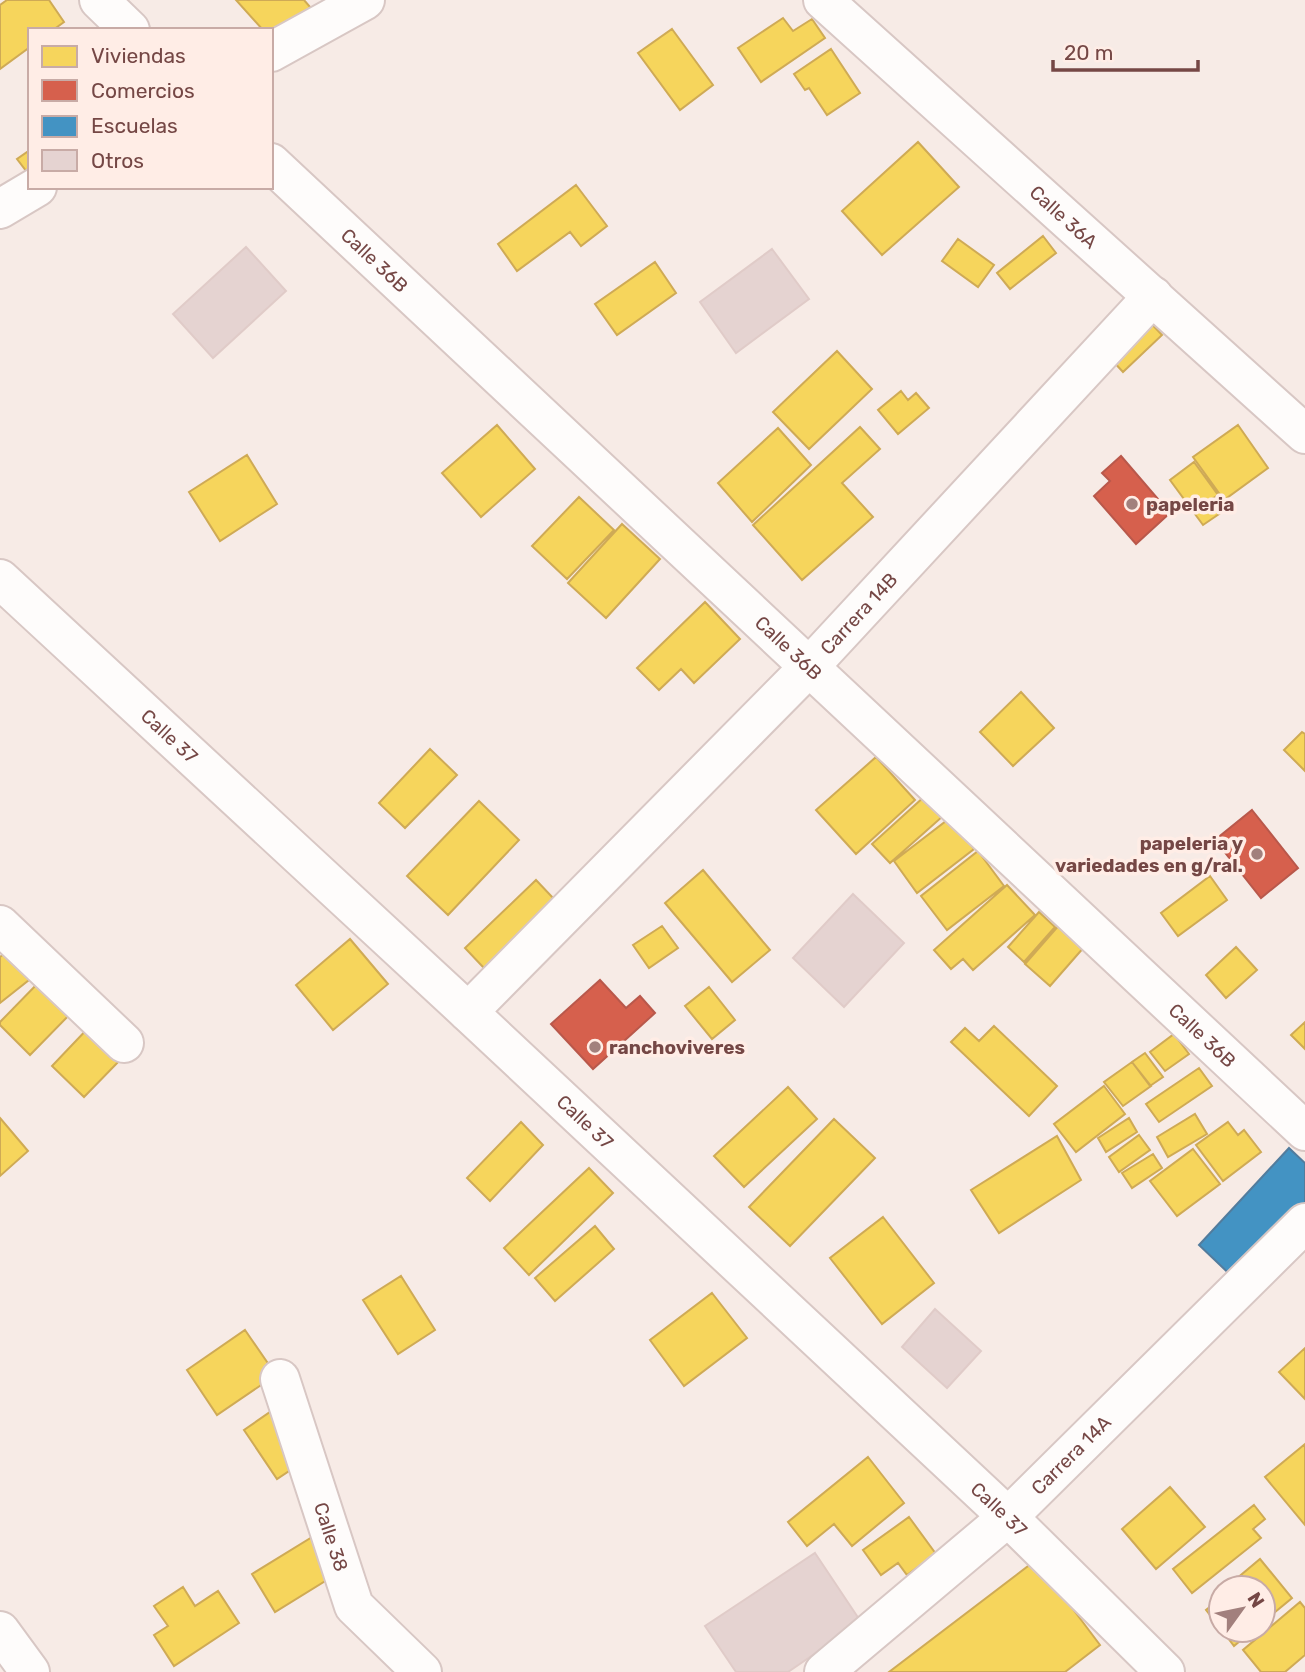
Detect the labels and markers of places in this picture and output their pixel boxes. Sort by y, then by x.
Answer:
place label: papeleria [1146,493,1234,516]
marker: papeleria [1124,496,1140,512]
place label: papeleria y variedades en g/ral. [1055,832,1244,877]
marker: papeleria y variedades en g/ral. [1249,846,1265,862]
place label: ranchoviveres [609,1036,745,1059]
marker: ranchoviveres [587,1039,603,1055]

